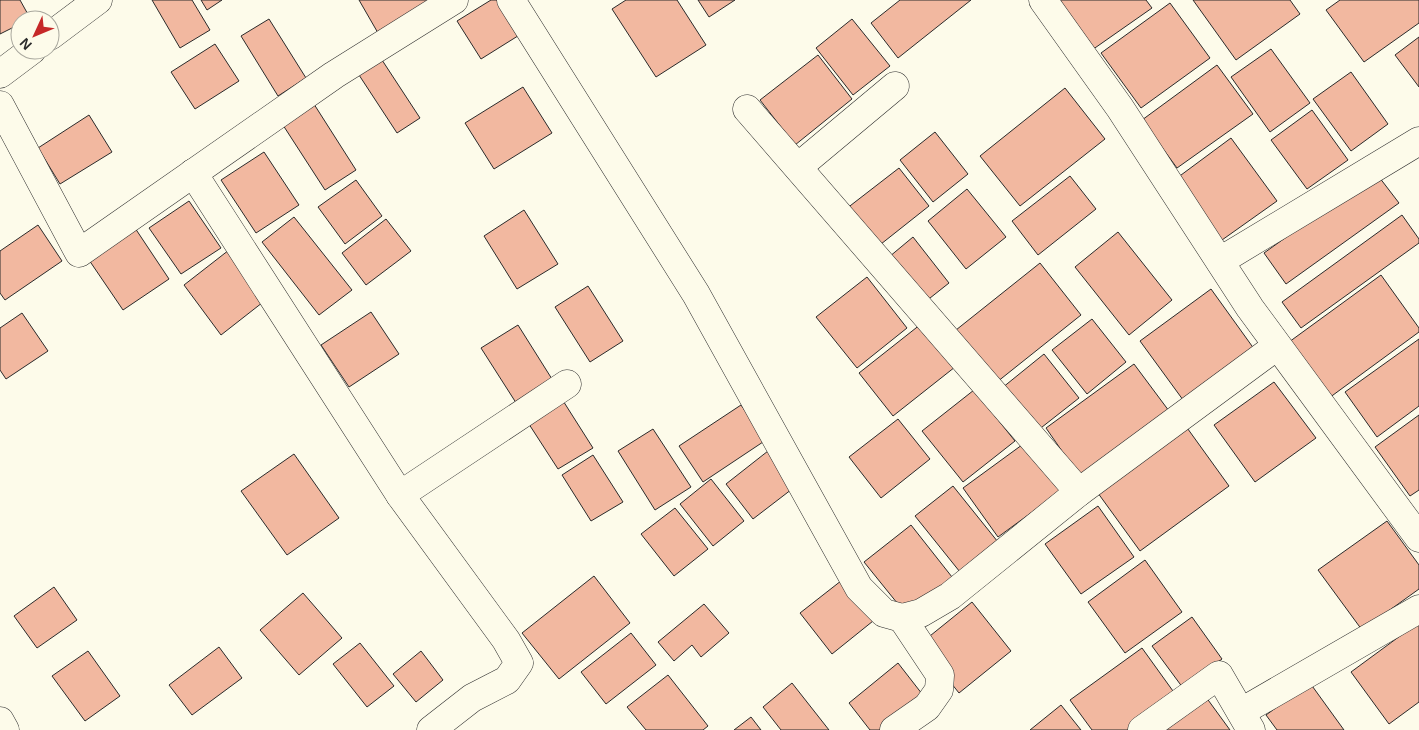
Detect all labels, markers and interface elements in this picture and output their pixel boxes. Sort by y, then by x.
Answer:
north arrow [10,10,60,60]
text: N [16,35,35,53]

